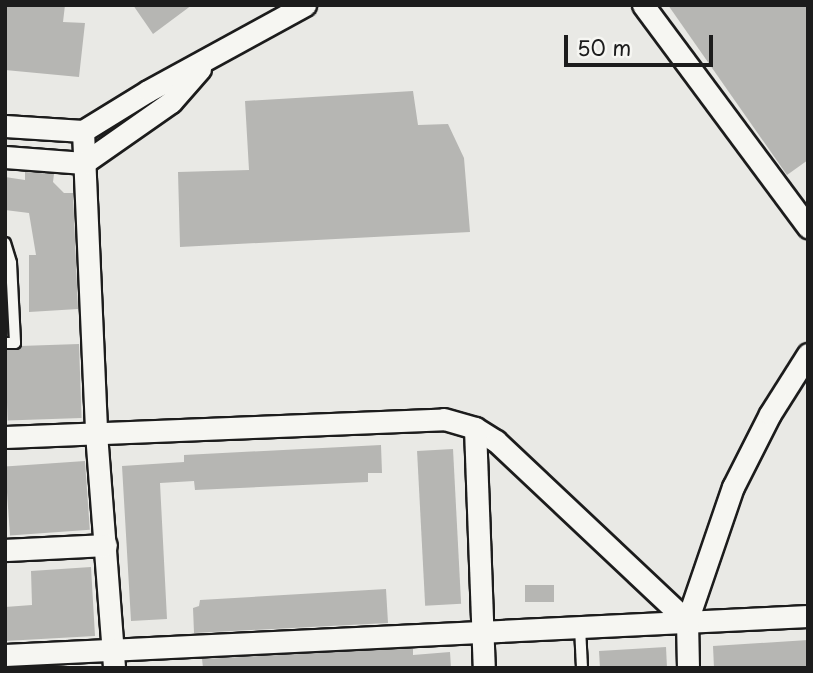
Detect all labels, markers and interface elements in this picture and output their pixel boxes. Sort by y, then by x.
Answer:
scale bar [568,21,717,65]
text: 50 m [577,31,631,63]

